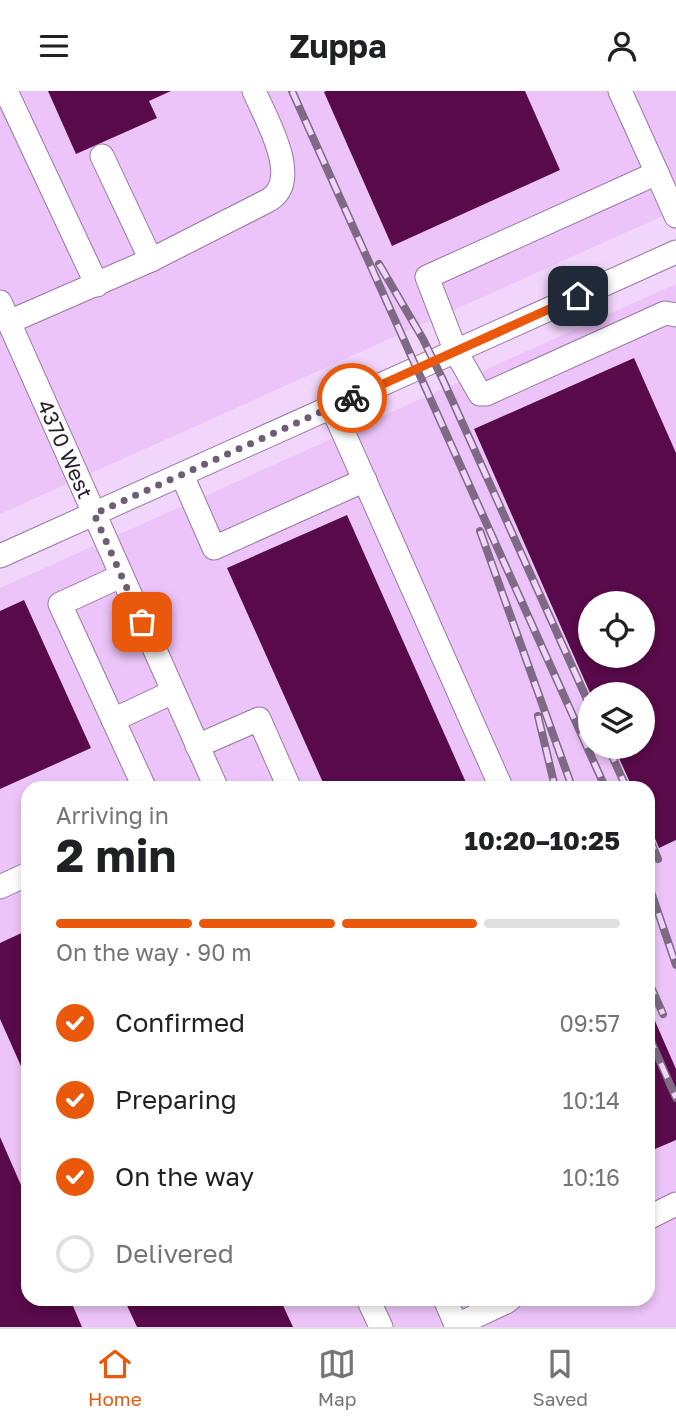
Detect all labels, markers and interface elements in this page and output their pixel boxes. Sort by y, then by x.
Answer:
icon: menu [35,27,73,65]
text: Zuppa [289,27,387,65]
icon: person [603,27,641,65]
pin [548,266,608,326]
icon: home [559,277,597,315]
courier [317,363,387,433]
icon: bike [333,379,371,417]
street label: 4370 West [32,396,99,503]
map controls [578,591,655,759]
button: locate [578,591,655,668]
pin [112,592,172,652]
icon: bag [123,603,161,641]
button: layers [578,682,655,759]
text: Arriving in [56,801,169,829]
text: 10:20–10:25 [465,825,620,856]
text: 2 min [56,827,176,882]
text: On the way · 90 m [56,938,252,966]
icon: check [56,1004,94,1042]
text: Confirmed [115,1007,245,1038]
text: 09:57 [559,1009,620,1037]
icon: check [56,1081,94,1119]
text: Preparing [115,1084,237,1115]
text: 10:14 [563,1086,620,1114]
icon: check [56,1158,94,1196]
text: On the way [115,1161,254,1192]
text: 10:16 [563,1163,620,1191]
text: Delivered [115,1238,234,1269]
tab: Home [88,1345,142,1410]
tab: Map [318,1345,356,1410]
tab: Saved [532,1345,588,1410]

